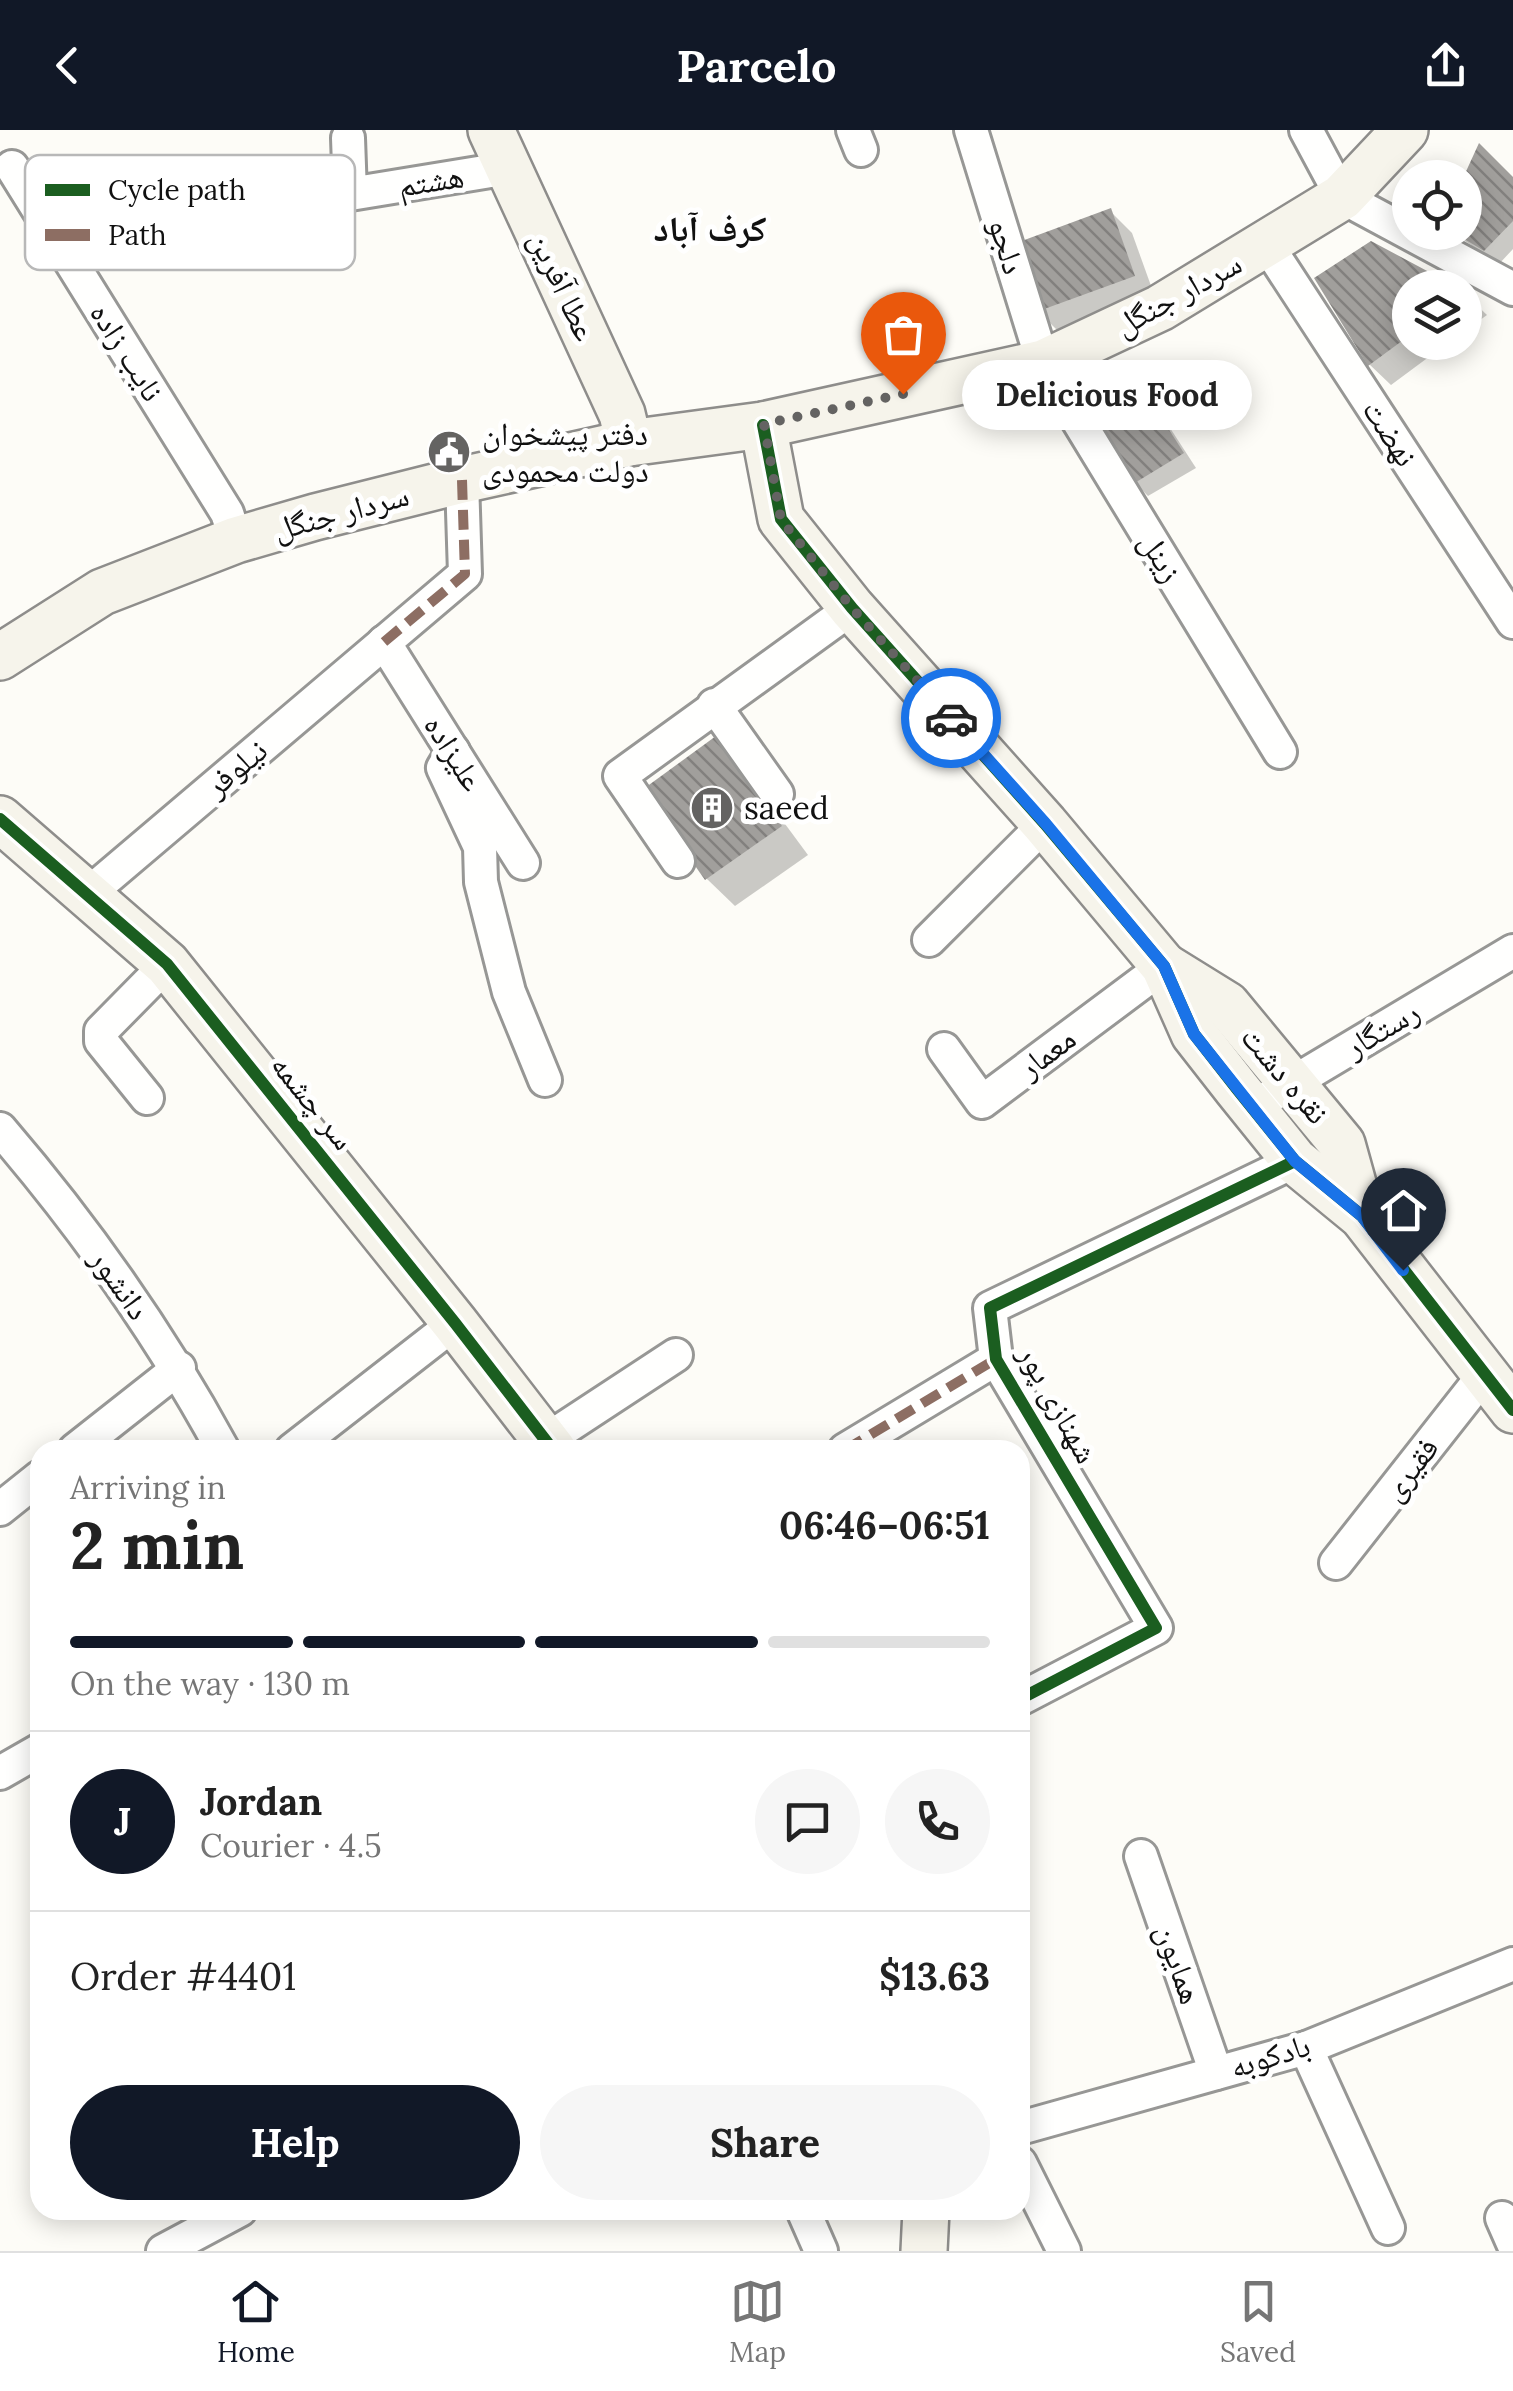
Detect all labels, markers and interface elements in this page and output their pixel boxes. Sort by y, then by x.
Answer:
text: Parcelo [676,37,837,94]
icon: back [40,38,95,93]
icon: share [1418,38,1473,93]
legend [25,155,355,270]
street label: هشتم [395,155,467,207]
map controls [1392,160,1482,360]
button: locate [1392,160,1482,250]
text: Cycle path [108,172,246,208]
district label: کرف آباد [653,206,767,251]
street label: دلجو [980,213,1035,279]
text: Path [108,217,167,253]
street label: عطا آفرین [520,224,607,347]
street label: سردار جنگل [1107,242,1248,345]
button: layers [1392,270,1482,360]
pin [861,292,946,395]
street label: نایب زاده [81,295,174,409]
icon: bag [876,307,931,362]
callout: Delicious Food [963,359,1253,429]
text: Delicious Food [995,374,1219,415]
street label: نهضت [1354,391,1427,474]
place label: دفتر پیشخوان دولت محمودی [482,413,649,491]
public building icon: دفتر پیشخوان دولت محمودی [426,429,472,475]
street label: سردار جنگل [268,474,413,549]
street label: زینل [1131,524,1192,589]
courier [901,668,1001,768]
icon: car [924,691,979,746]
street label: علیزاده [415,707,494,799]
street label: نیلوفر [195,730,275,806]
building icon: saeed [689,785,735,831]
place label: saeed [744,787,829,828]
street label: رستگار [1336,990,1427,1067]
street label: نقره دشت [1232,1017,1338,1132]
street label: معمار [1009,1018,1084,1088]
street label: سر چشمه [262,1045,364,1158]
pin [1361,1168,1446,1271]
icon: home [1376,1183,1431,1238]
street label: دانشور [81,1239,160,1328]
street label: شهنازی پور [1009,1336,1108,1470]
street label: فقیری [1372,1428,1447,1509]
text: Arriving in [70,1467,226,1508]
text: 06:46–06:51 [779,1501,990,1549]
text: 2 min [70,1504,244,1587]
text: On the way · 130 m [70,1663,350,1704]
button: chat [755,1769,860,1874]
button: phone [885,1769,990,1874]
text: Jordan [200,1777,322,1825]
text: J [114,1797,131,1845]
text: Courier · 4.5 [200,1825,382,1866]
street label: همایون [1147,1918,1212,2009]
text: Order #4401 [70,1952,296,2000]
text: $13.63 [879,1952,990,2000]
street label: بادکوبه [1225,2024,1315,2087]
button: Help [70,2085,520,2200]
button: Share [540,2085,990,2200]
tab: Home [217,2274,295,2370]
tab: Map [729,2274,786,2370]
tab: Saved [1220,2274,1296,2370]

